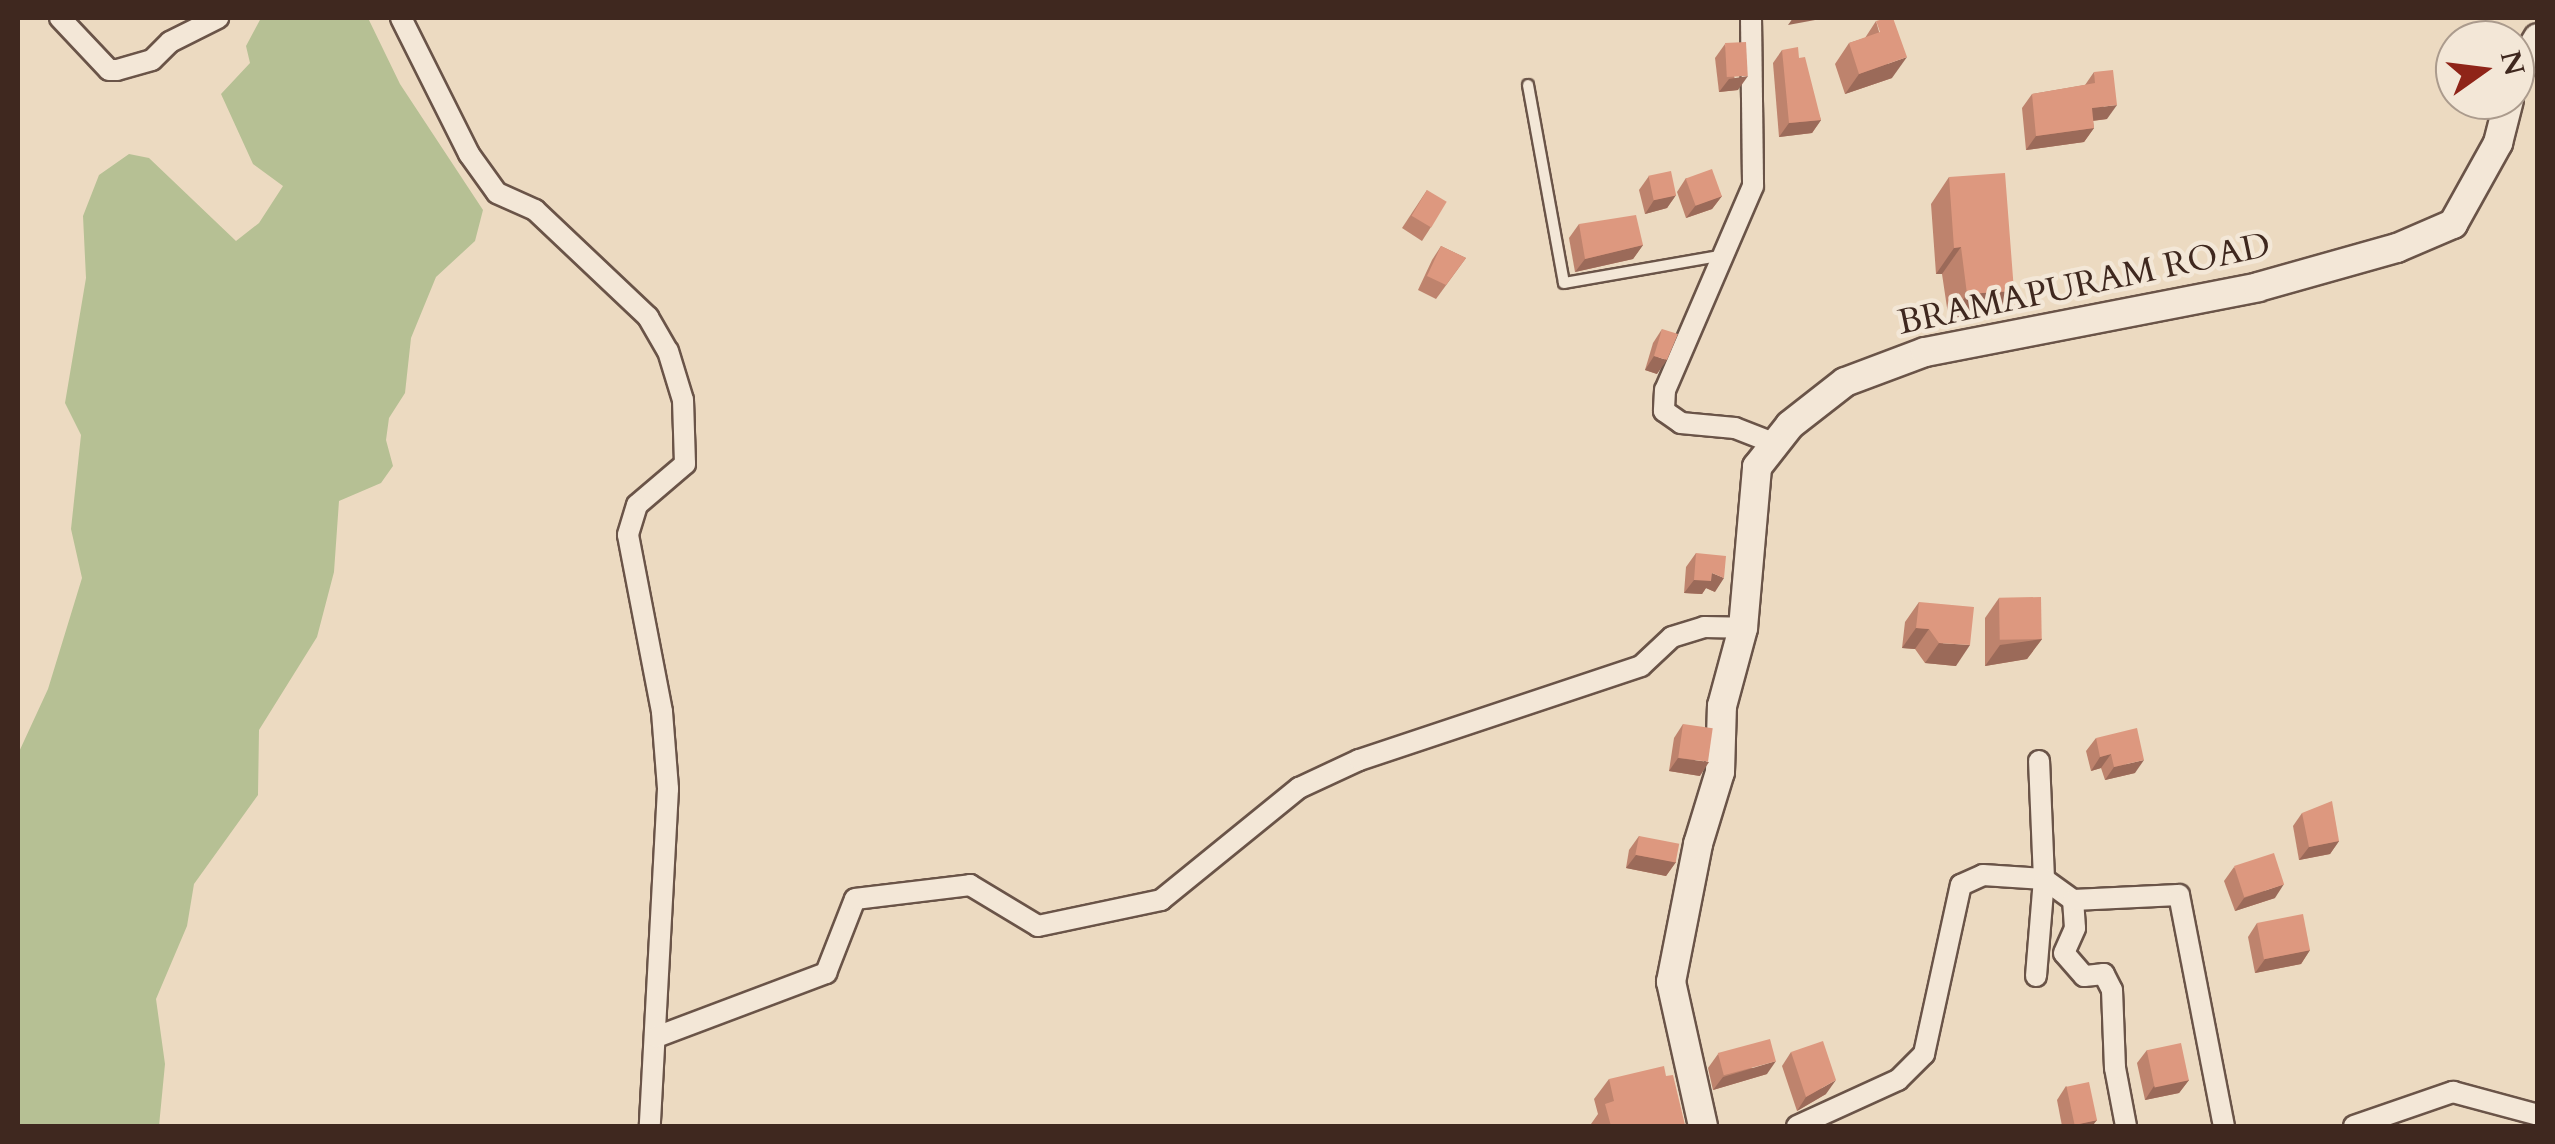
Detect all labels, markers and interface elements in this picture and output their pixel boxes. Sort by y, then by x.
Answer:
north arrow [2435,20,2535,120]
text: N [2491,47,2534,80]
street label: BRAMAPURAM ROAD [1894,224,2274,344]

